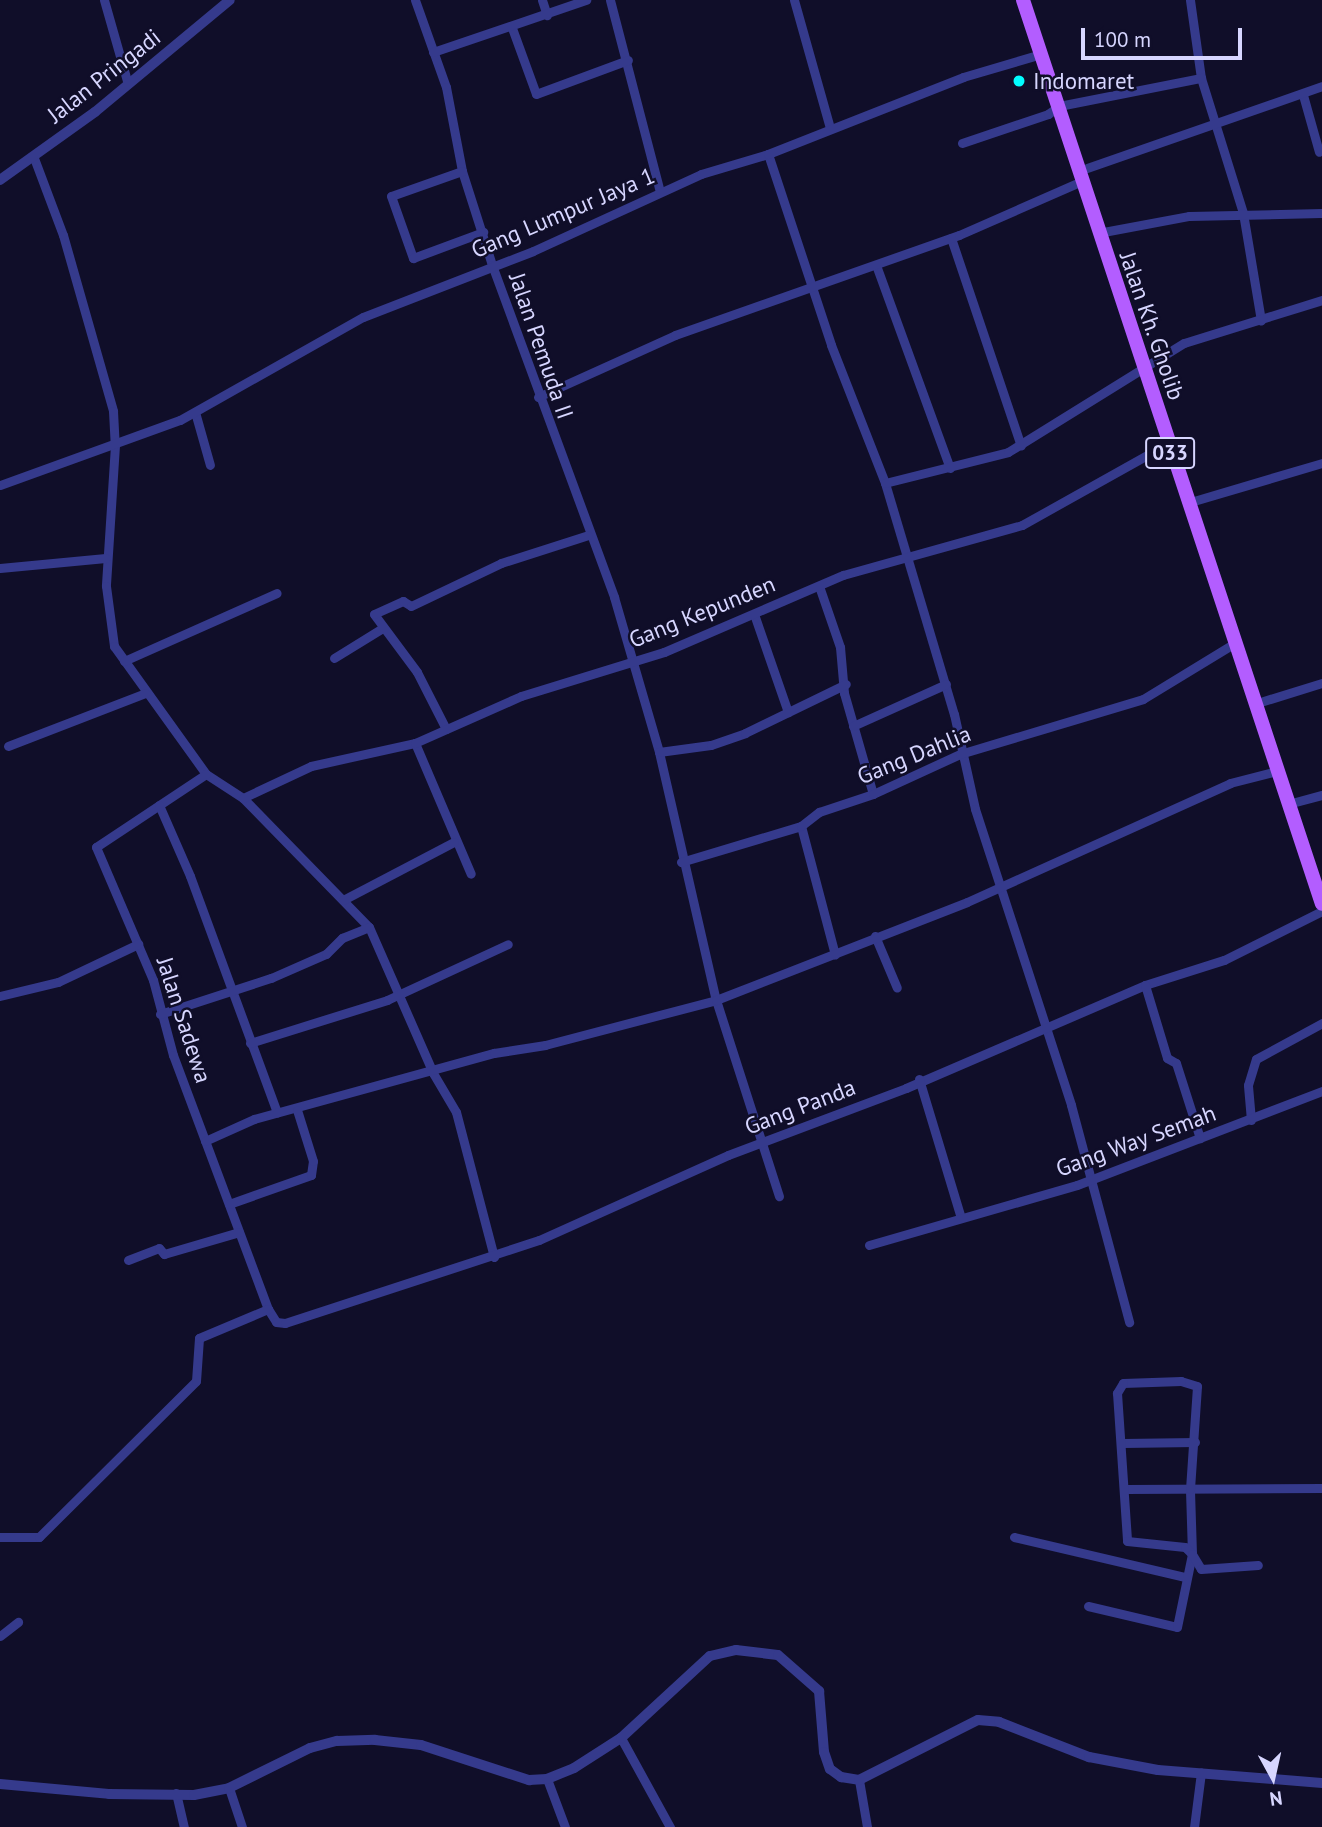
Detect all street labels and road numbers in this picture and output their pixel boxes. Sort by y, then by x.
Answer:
street label: Jalan Pringadi [42,23,166,129]
street label: Gang Lumpur Jaya 1 [467,162,659,264]
street label: Jalan Kh. Gholib [1113,247,1191,405]
street label: Jalan Pemuda II [503,269,579,423]
road number: 033 [1144,435,1196,470]
street label: Gang Kepunden [625,570,779,654]
street label: Gang Dahlia [853,720,975,790]
street label: Jalan Sadewa [151,954,217,1086]
street label: Gang Panda [741,1073,859,1141]
street label: Gang Way Semah [1052,1099,1220,1183]

